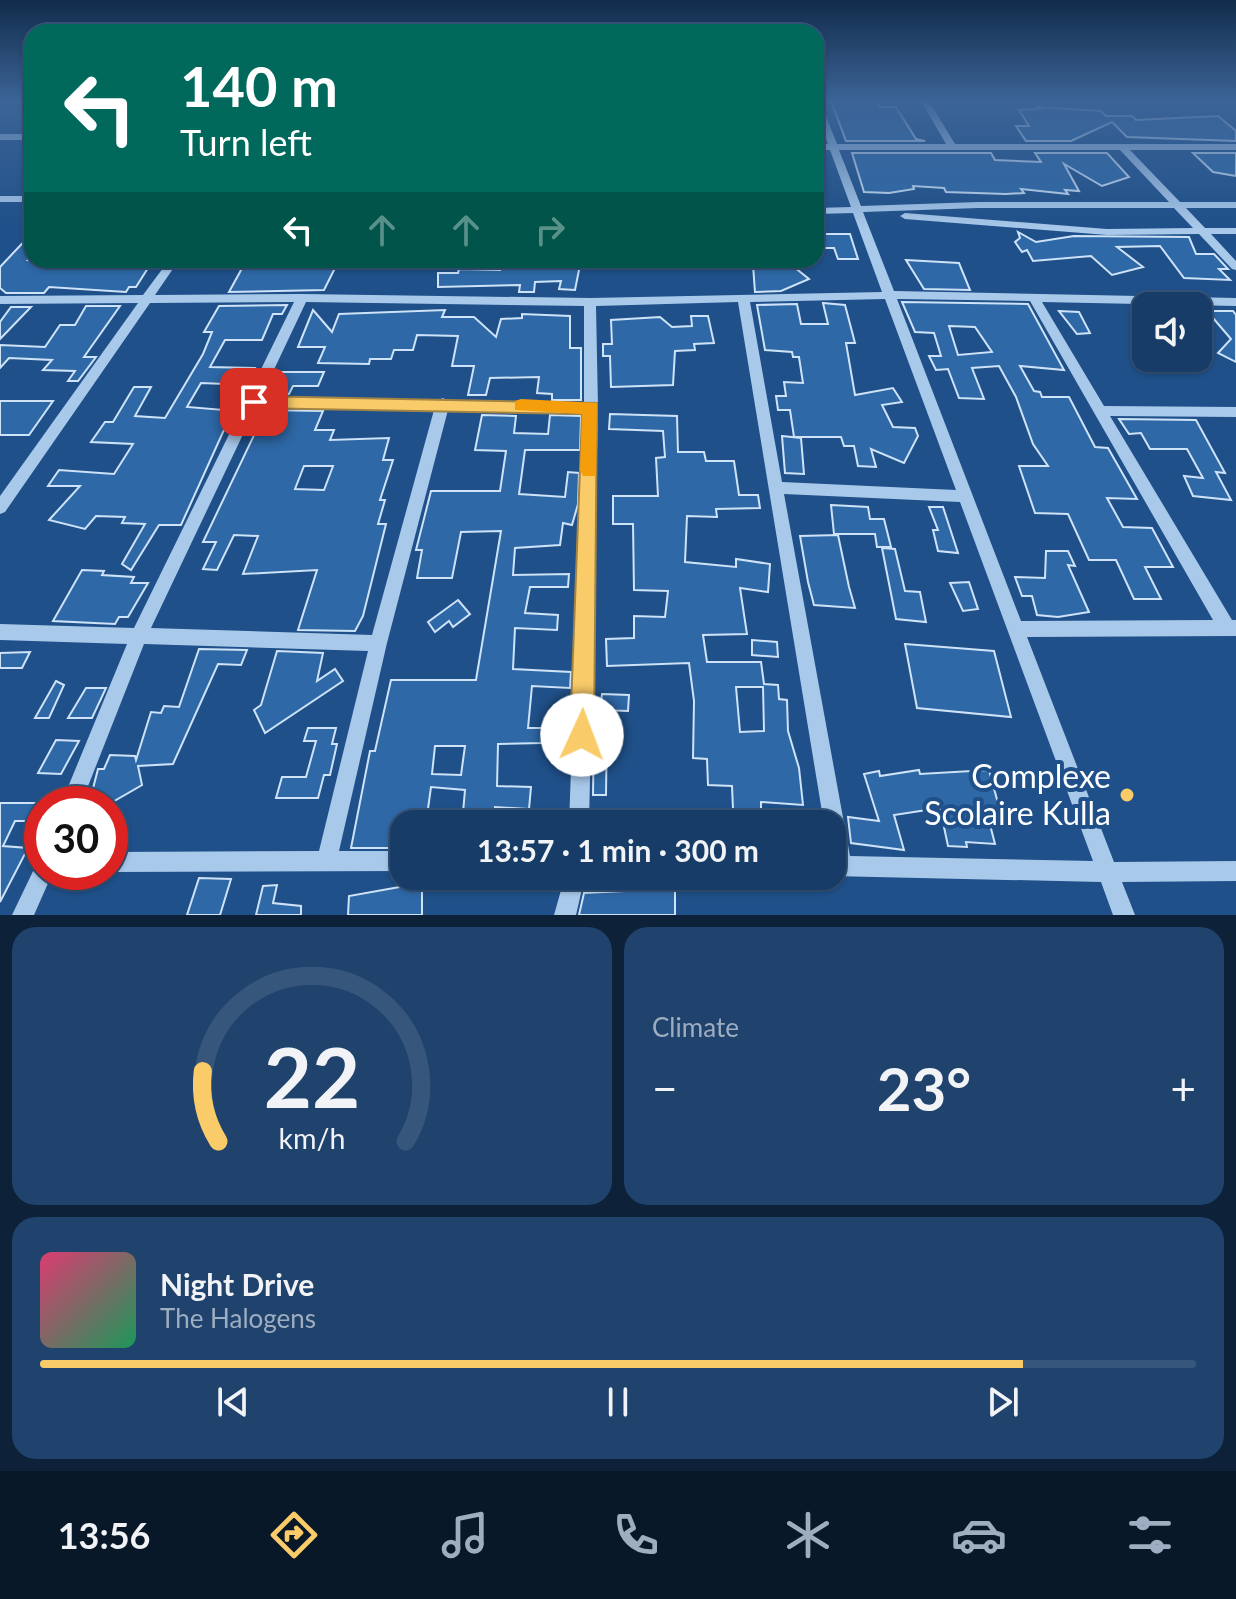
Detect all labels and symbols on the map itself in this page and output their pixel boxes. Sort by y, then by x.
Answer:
pin [220,368,288,436]
position arrow [540,693,624,777]
place label: Complexe Scolaire Kulla [924,756,1111,832]
speed limit sign: 30 [24,786,128,890]
marker: Complexe Scolaire Kulla [1118,786,1136,804]

